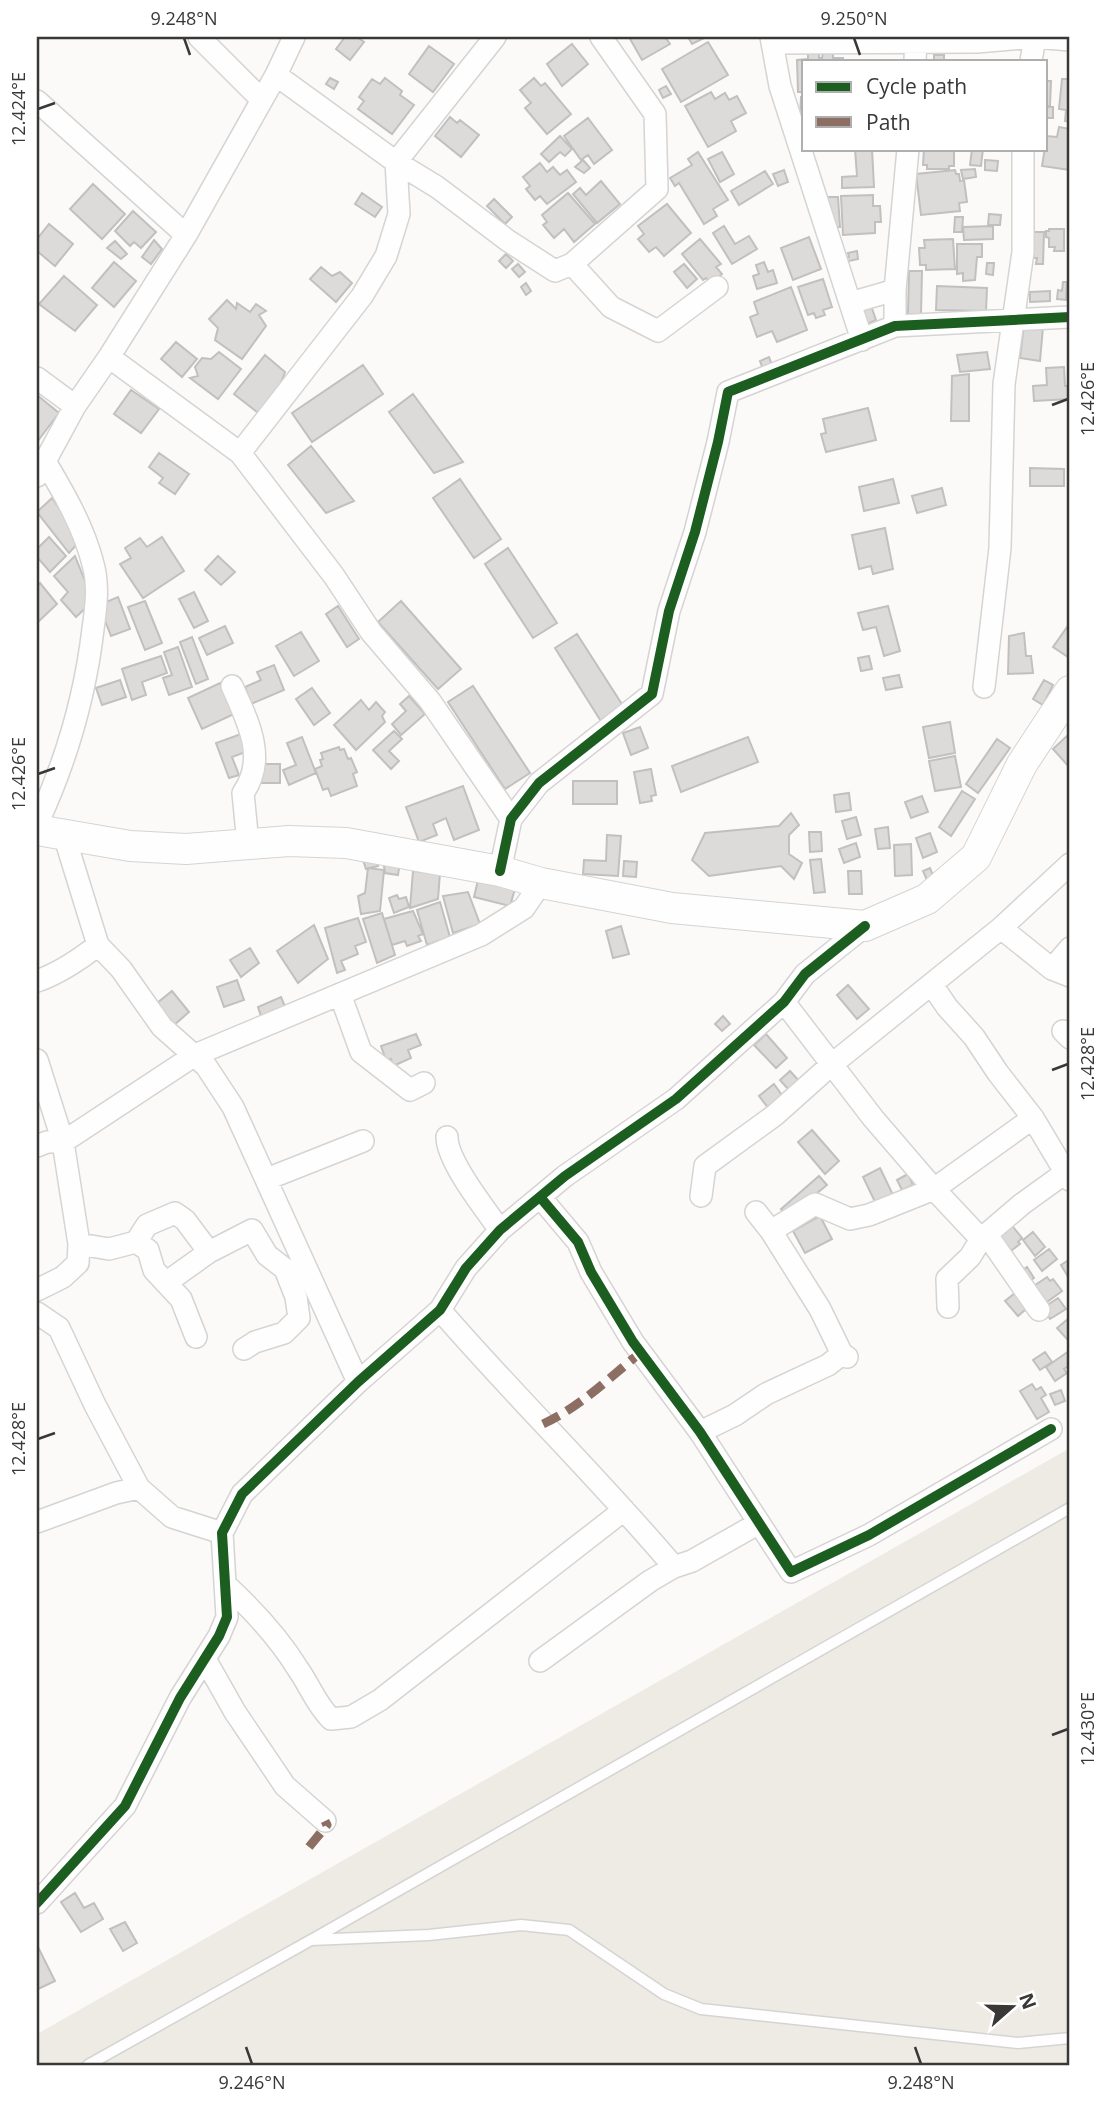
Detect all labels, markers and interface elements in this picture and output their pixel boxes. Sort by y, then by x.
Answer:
text: 9.248°N [150,6,218,30]
text: 9.250°N [820,6,888,30]
legend [802,60,1048,150]
text: 12.424°E [6,72,30,146]
text: Cycle path [866,72,967,100]
text: Path [866,108,911,136]
text: 12.426°E [1075,362,1099,436]
text: 12.426°E [6,737,30,811]
text: 12.428°E [1075,1027,1099,1101]
text: 12.428°E [6,1402,30,1476]
text: 12.430°E [1075,1692,1099,1766]
north arrow [978,1972,1048,2042]
text: N [1013,1989,1043,2013]
text: 9.246°N [218,2070,286,2094]
text: 9.248°N [887,2070,955,2094]

